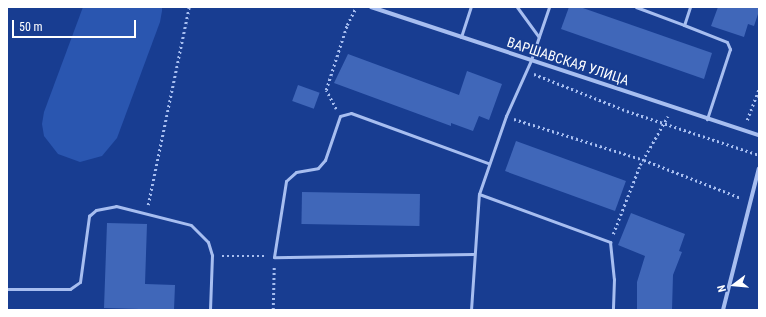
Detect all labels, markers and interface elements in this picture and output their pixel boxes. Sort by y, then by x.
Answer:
scale bar [14,12,138,38]
text: 50 m [19,20,43,34]
street label: ВАРШАВСКАЯ УЛИЦА [505,33,631,89]
north arrow [714,265,754,305]
text: N [715,283,729,293]

